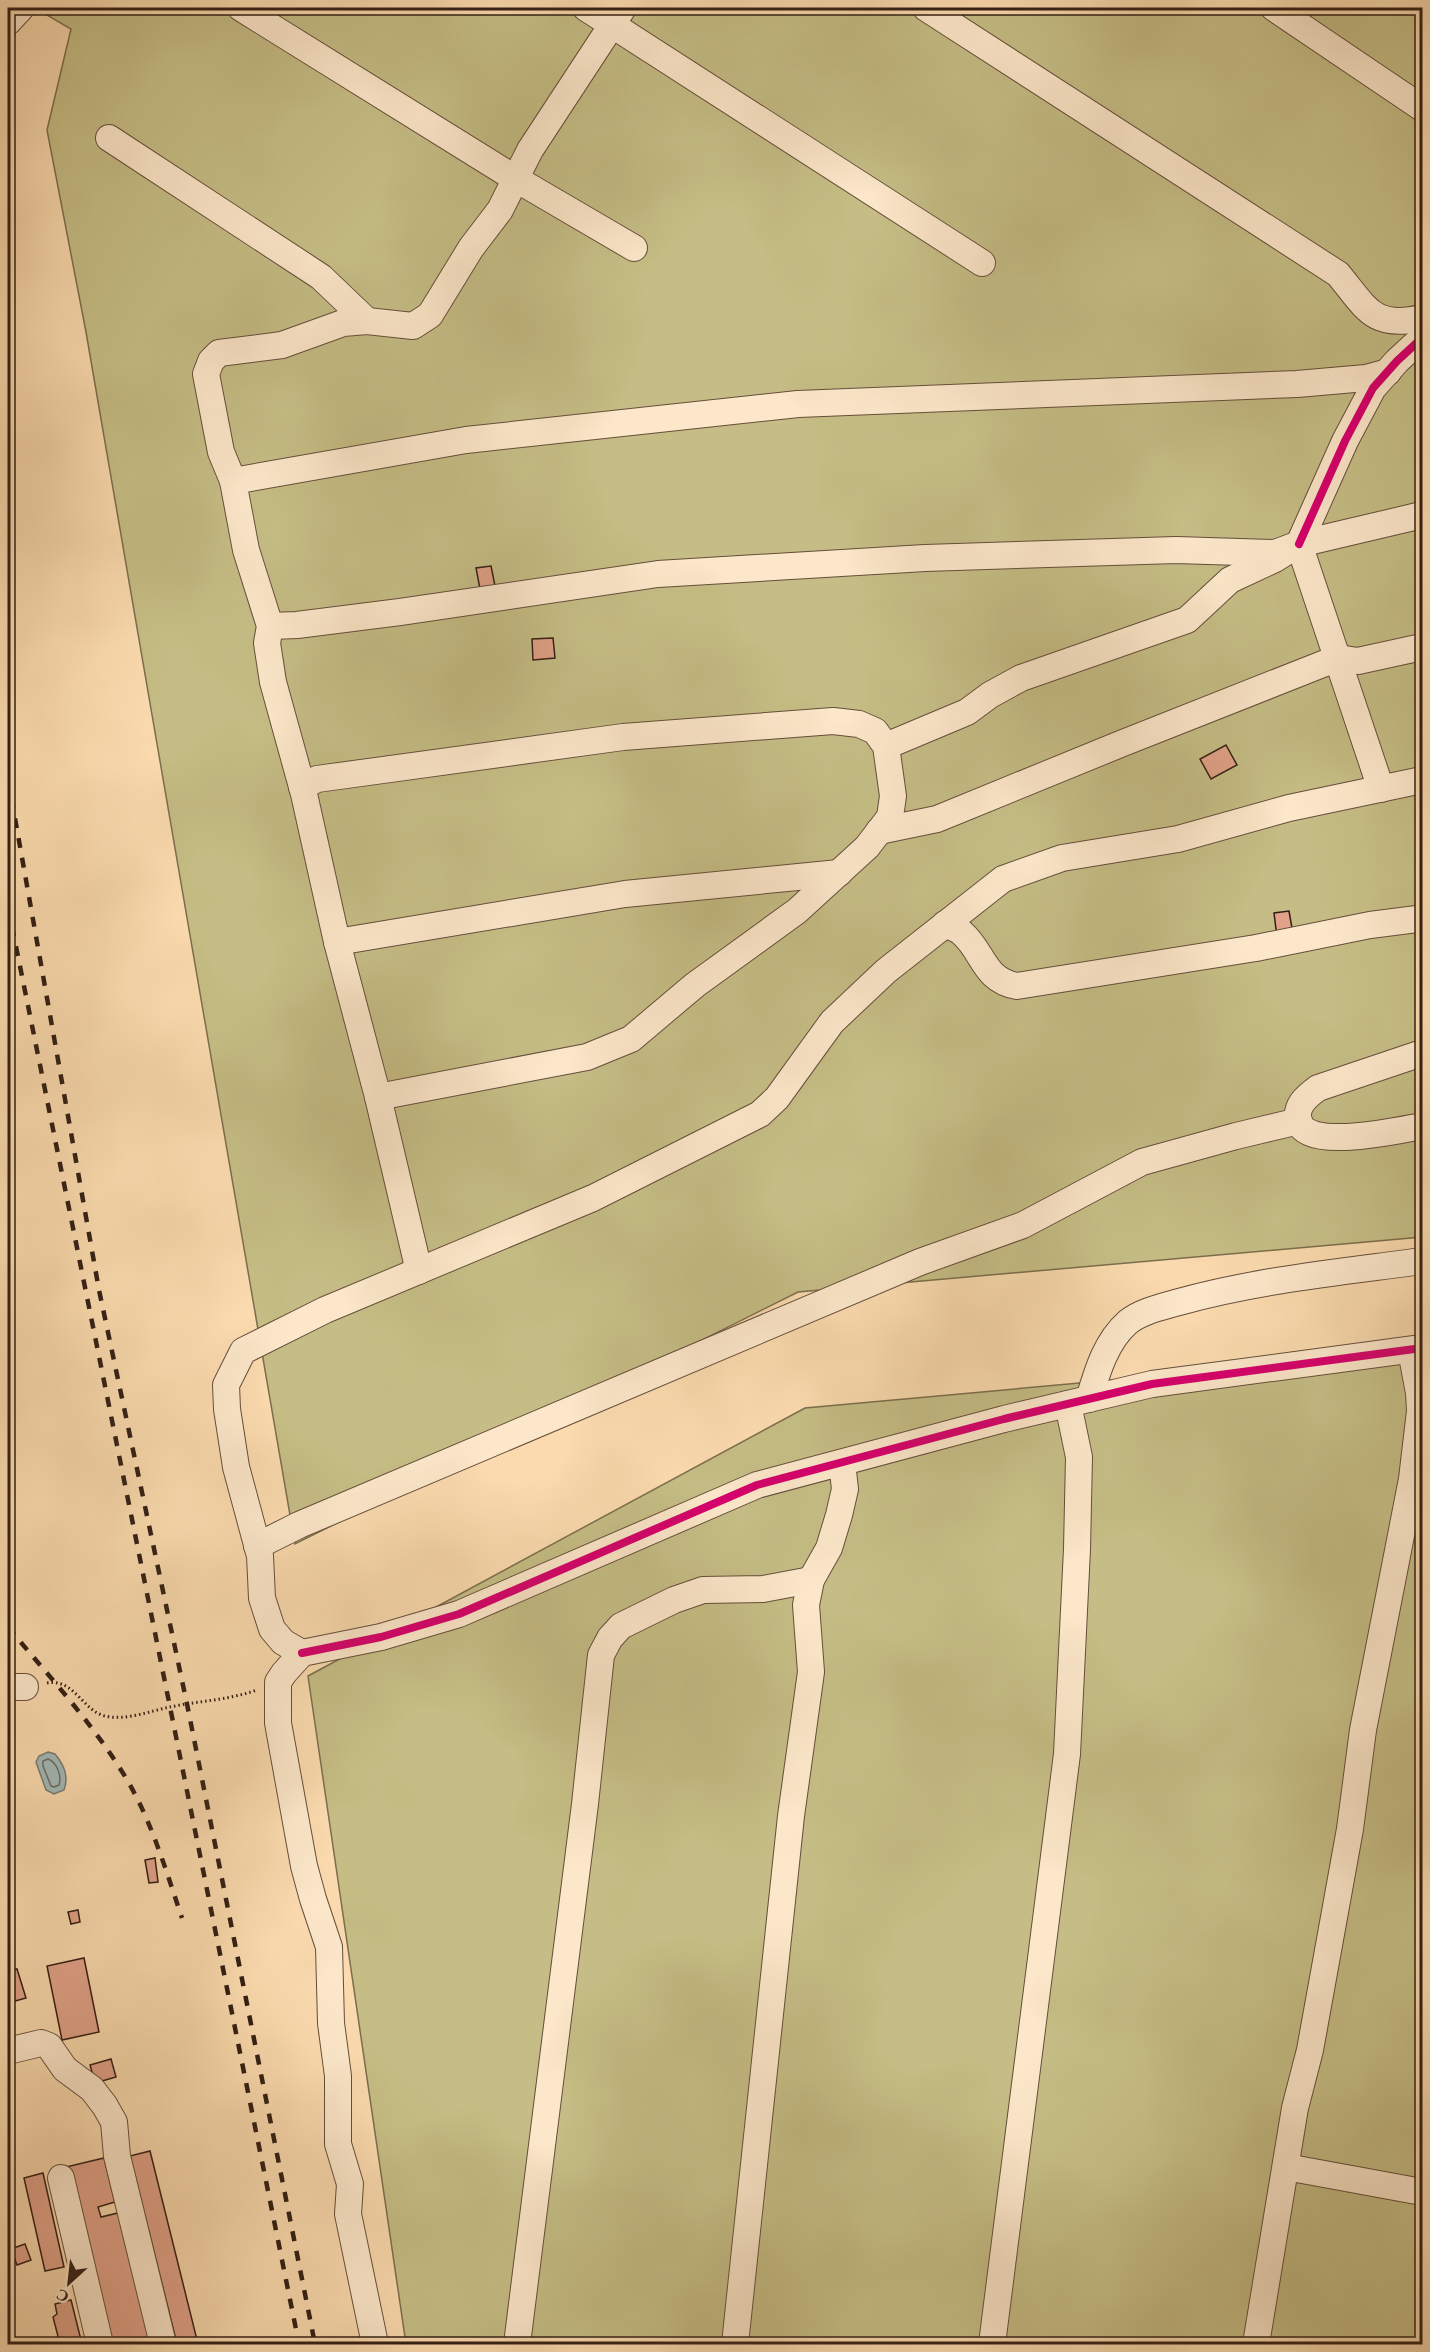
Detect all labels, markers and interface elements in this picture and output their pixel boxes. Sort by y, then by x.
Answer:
north arrow [39,2253,99,2313]
text: С [53,2284,72,2308]

